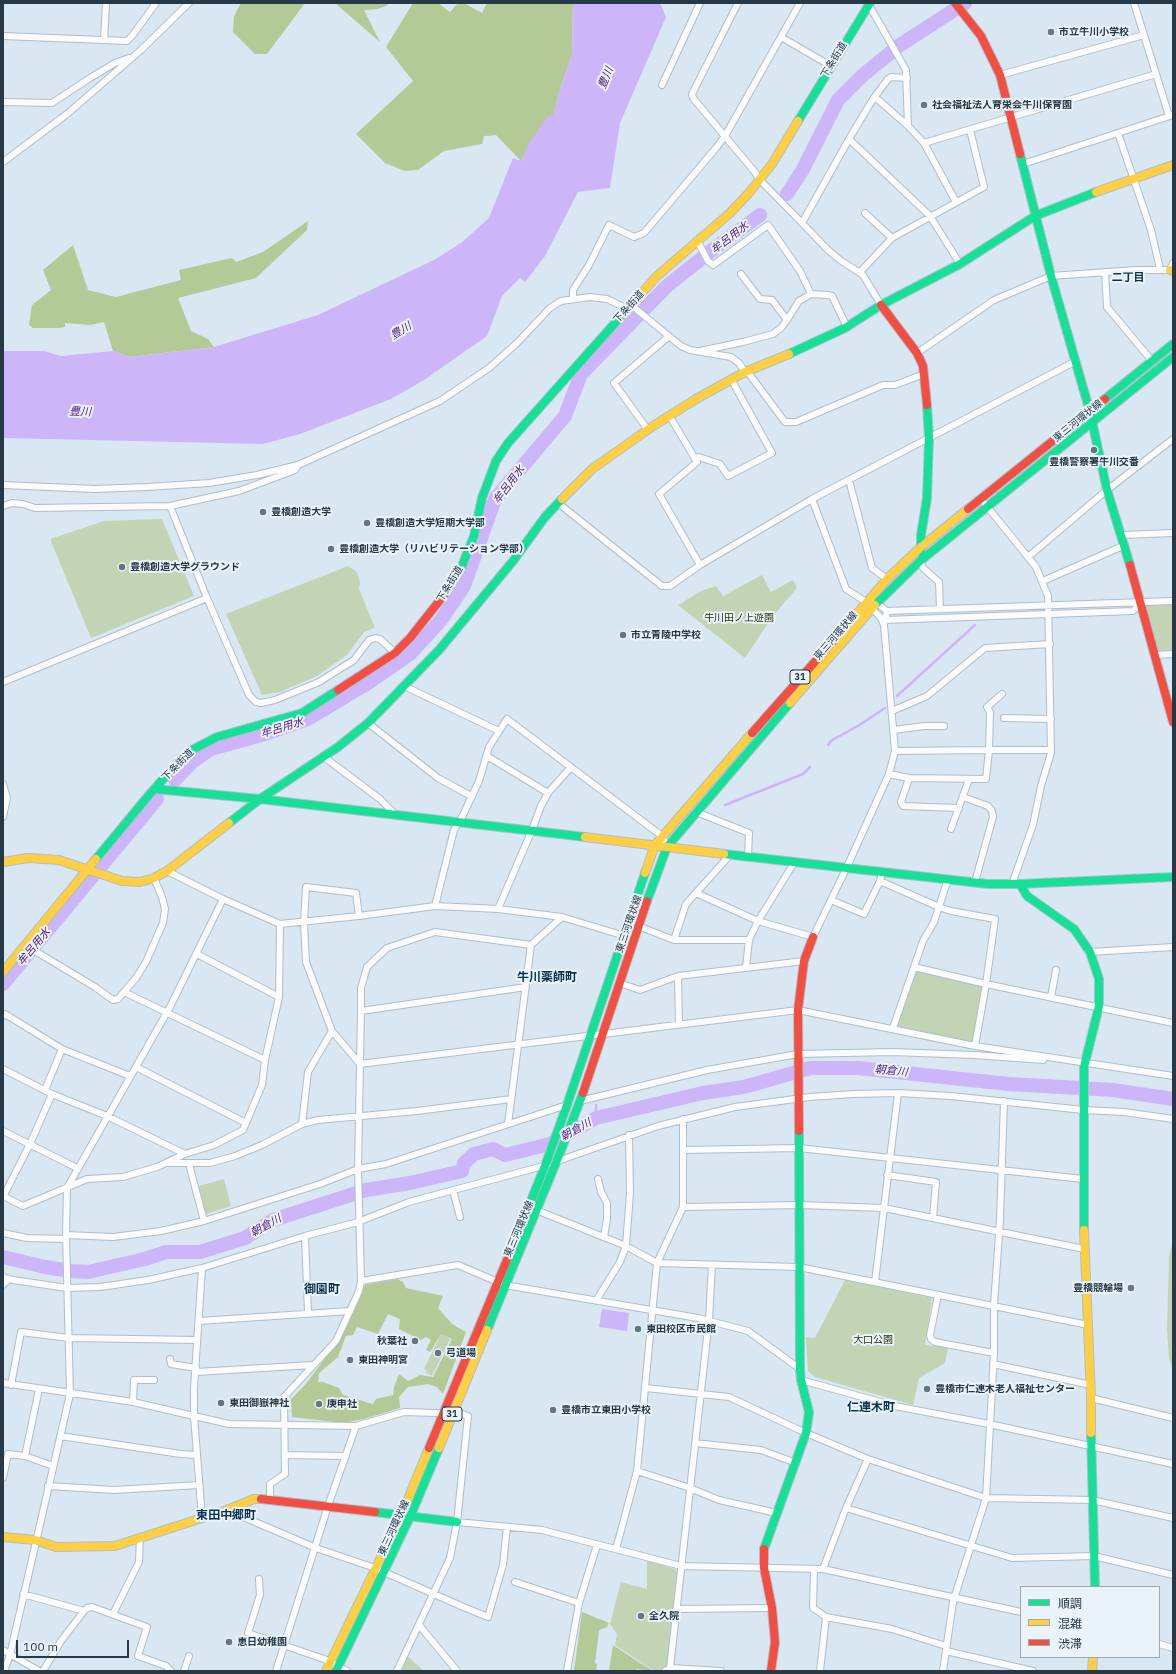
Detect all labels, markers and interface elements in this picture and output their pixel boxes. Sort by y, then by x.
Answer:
place label: 市立牛川小学校 [1059,26,1129,38]
marker: 市立牛川小学校 [1046,27,1056,37]
street label: 下条街道 [819,40,849,80]
water label: 豊川 [596,65,616,91]
place label: 社会福祉法人育栄会牛川保育園 [932,99,1072,111]
marker: 社会福祉法人育栄会牛川保育園 [919,100,929,110]
water label: 牟呂用水 [709,219,751,257]
district label: 二丁目 [1112,271,1144,285]
street label: 下条街道 [611,288,647,326]
water label: 豊川 [388,320,414,342]
street label: 東三河環状線 [1051,397,1105,445]
water label: 豊川 [69,405,91,419]
marker: 豊橋警察署牛川交番 [1089,445,1099,455]
place label: 豊橋警察署牛川交番 [1049,456,1139,468]
water label: 牟呂用水 [490,463,528,507]
place label: 豊橋創造大学 [271,506,331,518]
marker: 豊橋創造大学 [258,507,268,517]
place label: 豊橋創造大学短期大学部 [375,517,485,529]
marker: 豊橋創造大学短期大学部 [362,518,372,528]
place label: 豊橋創造大学（リハビリテーション学部） [339,543,529,555]
marker: 豊橋創造大学（リハビリテーション学部） [326,544,336,554]
place label: 豊橋創造大学グラウンド [130,561,240,573]
marker: 豊橋創造大学グラウンド [117,562,127,572]
street label: 下条街道 [435,564,465,604]
street label: 東三河環状線 [812,609,860,663]
park label: 牛川田ノ上遊園 [704,612,774,624]
place label: 市立青陵中学校 [631,629,701,641]
marker: 市立青陵中学校 [618,630,628,640]
road number: 31 [790,670,810,684]
water label: 牟呂用水 [259,715,305,741]
street label: 下条街道 [160,747,196,783]
street label: 東三河環状線 [614,894,644,954]
water label: 牟呂用水 [15,926,53,968]
district label: 牛川薬師町 [517,971,577,985]
water label: 朝倉川 [874,1063,908,1079]
water label: 朝倉川 [558,1116,594,1144]
street label: 東三河環状線 [502,1199,536,1259]
water label: 朝倉川 [248,1212,284,1240]
place label: 豊橋競輪場 [1073,1282,1123,1294]
district label: 御園町 [304,1283,340,1297]
marker: 豊橋競輪場 [1126,1283,1136,1293]
place label: 東田校区市民館 [646,1323,716,1335]
marker: 東田校区市民館 [633,1324,643,1334]
park label: 大口公園 [853,1334,893,1346]
place label: 秋葉社 [377,1335,407,1347]
marker: 秋葉社 [410,1336,420,1346]
place label: 弓道場 [446,1347,476,1359]
marker: 弓道場 [433,1348,443,1358]
place label: 東田神明宮 [358,1354,408,1366]
marker: 東田神明宮 [345,1355,355,1365]
place label: 豊橋市仁連木老人福祉センター [935,1383,1075,1395]
marker: 豊橋市仁連木老人福祉センター [922,1384,932,1394]
place label: 東田御嶽神社 [229,1397,289,1409]
marker: 東田御嶽神社 [216,1398,226,1408]
place label: 庚申社 [327,1398,357,1410]
marker: 庚申社 [314,1399,324,1409]
district label: 仁連木町 [847,1401,895,1415]
place label: 豊橋市立東田小学校 [561,1404,651,1416]
marker: 豊橋市立東田小学校 [548,1405,558,1415]
road number: 31 [442,1407,462,1421]
street label: 東三河環状線 [376,1498,412,1558]
district label: 東田中郷町 [196,1509,256,1523]
legend [1020,1586,1160,1658]
text: 順調 [1058,1596,1082,1611]
place label: 全久院 [649,1610,679,1622]
marker: 全久院 [636,1611,646,1621]
text: 混雑 [1058,1616,1082,1631]
scale bar [18,1632,131,1658]
place label: 恵日幼稚園 [237,1636,287,1648]
text: 渋滞 [1058,1636,1082,1651]
marker: 恵日幼稚園 [224,1637,234,1647]
text: 100 m [23,1639,58,1654]

